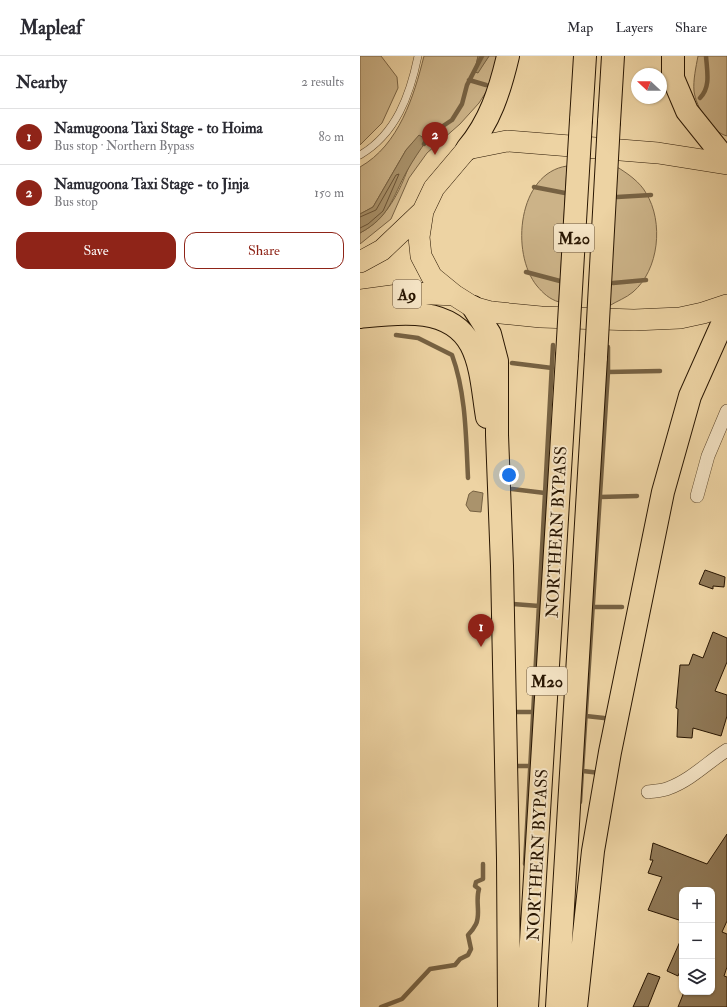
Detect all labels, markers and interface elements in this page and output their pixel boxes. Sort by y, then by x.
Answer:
text: Mapleaf [20,16,82,40]
text: Map [567,19,593,36]
text: Layers [615,19,653,36]
text: Share [675,19,707,36]
north arrow [631,68,667,104]
text: Nearby [16,72,67,93]
text: 2 results [301,74,344,90]
text: Namugoona Taxi Stage - to Hoima [54,119,263,138]
pin: 2 [422,122,448,155]
text: 1 [27,129,31,145]
text: 80 m [318,129,344,145]
text: Bus stop · Northern Bypass [54,138,194,154]
text: Namugoona Taxi Stage - to Jinja [54,175,249,194]
text: 2 [26,185,32,201]
text: 150 m [314,185,344,201]
text: Bus stop [54,194,98,210]
road number: M20 [554,224,594,252]
button: Save [16,232,176,269]
button: Share [184,232,344,269]
road number: A9 [393,280,421,308]
street label: NORTHERN BYPASS [542,446,571,618]
your location [499,465,519,485]
pin: 1 [468,614,494,647]
road number: M20 [527,667,567,695]
street label: NORTHERN BYPASS [523,769,552,941]
map controls [679,887,715,995]
button: + [679,887,715,923]
button: − [679,923,715,959]
button: layers [679,959,715,995]

